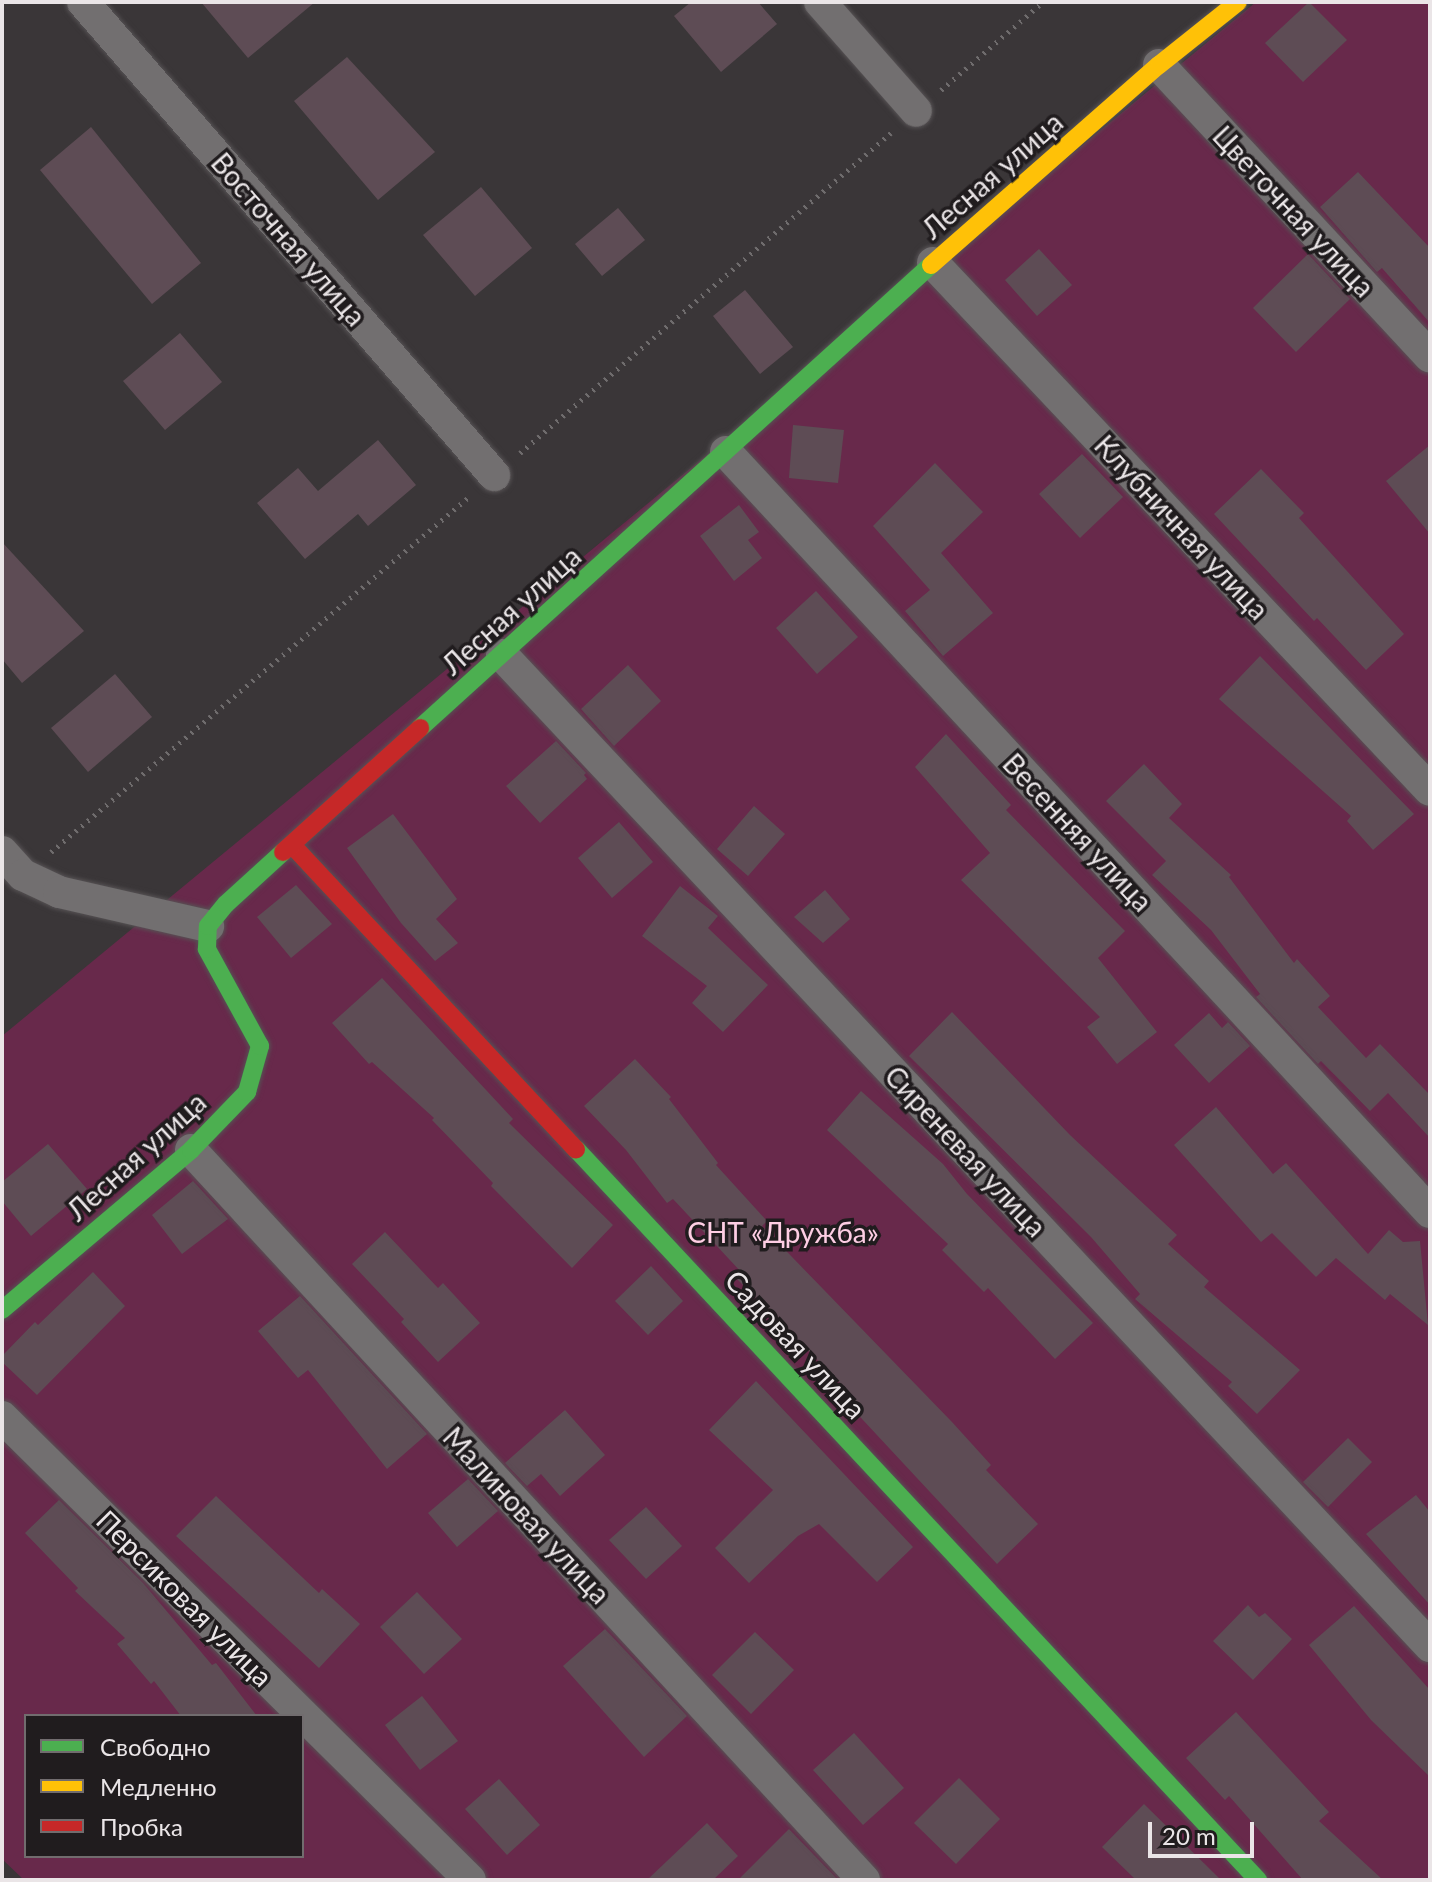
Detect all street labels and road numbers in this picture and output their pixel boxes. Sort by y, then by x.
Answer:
street label: Лесная улица [915,105,1069,245]
street label: Цветочная улица [1206,119,1382,303]
street label: Восточная улица [205,146,373,332]
street label: Клубничная улица [1088,428,1276,626]
street label: Лесная улица [435,539,587,681]
street label: Весенняя улица [996,746,1160,918]
street label: Сиреневая улица [878,1059,1054,1243]
street label: Лесная улица [60,1085,212,1227]
street label: Садовая улица [719,1263,873,1425]
street label: Малиновая улица [437,1420,617,1610]
street label: Персиковая улица [90,1503,280,1693]

